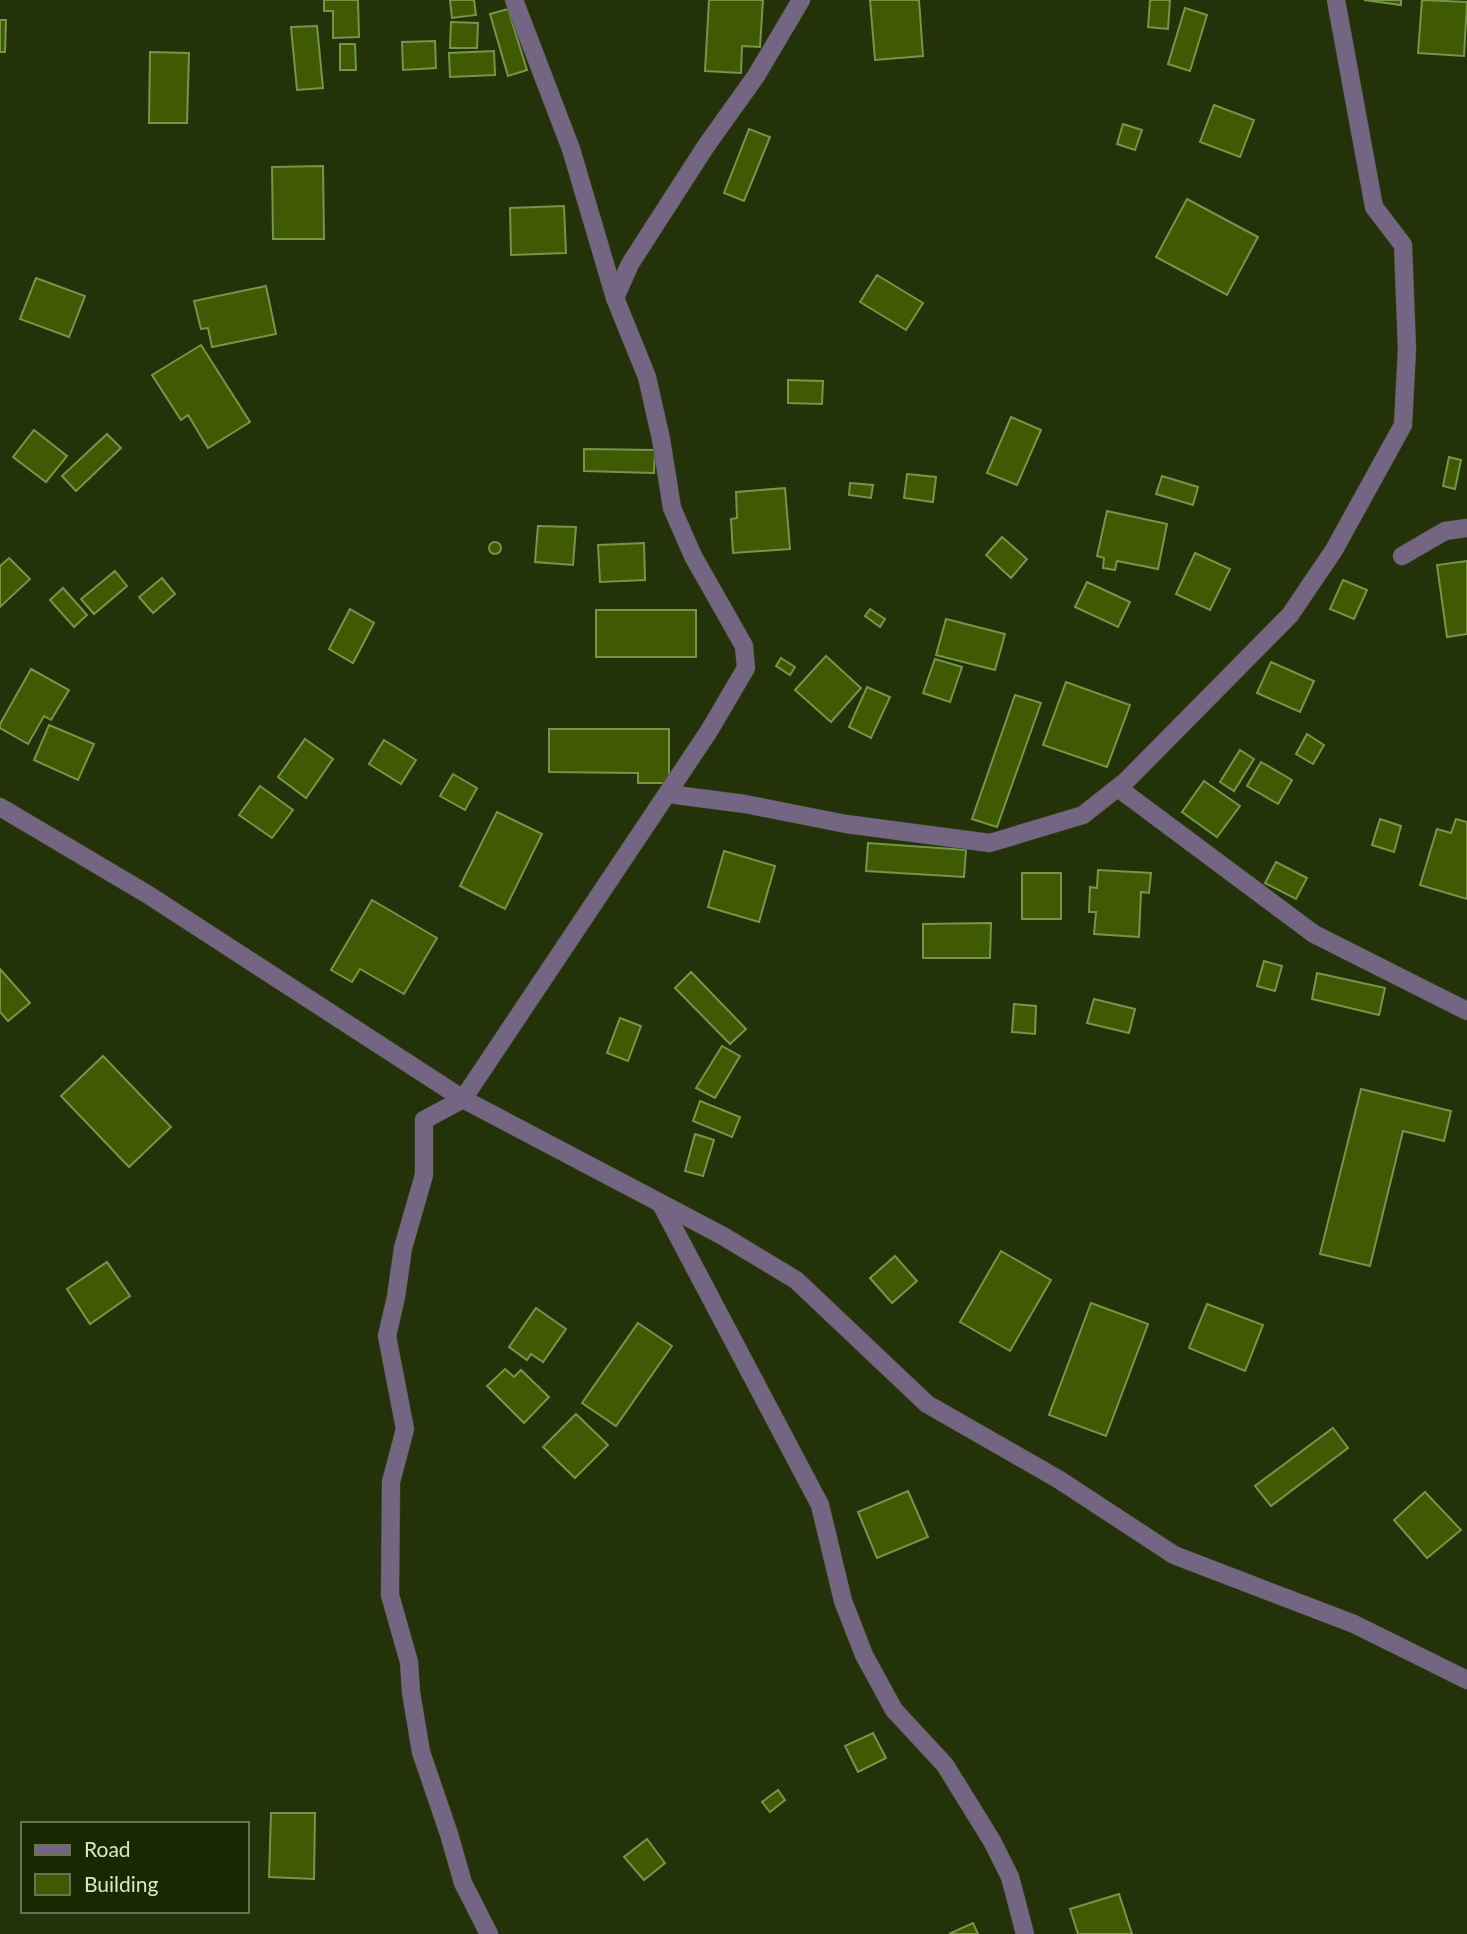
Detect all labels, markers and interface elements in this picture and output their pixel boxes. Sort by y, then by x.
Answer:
legend [21,1822,248,1913]
text: Road [84,1836,131,1861]
text: Building [84,1871,159,1896]

